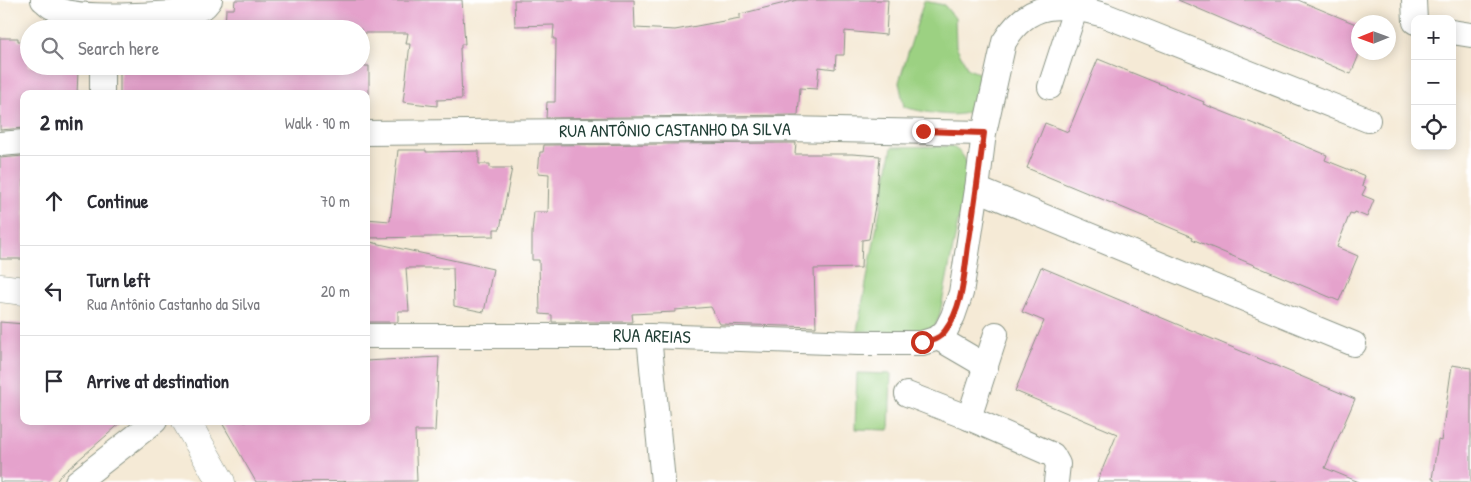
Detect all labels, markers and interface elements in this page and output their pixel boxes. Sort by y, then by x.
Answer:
north arrow [1351,15,1396,60]
map controls [1411,15,1456,150]
button: + [1411,15,1456,60]
search box [20,20,370,75]
icon: search [38,34,66,62]
text: Search here [78,35,159,61]
button: − [1411,60,1456,105]
button: locate [1411,105,1456,150]
text: 2 min [40,108,83,137]
text: Walk · 90 m [285,112,350,134]
street label: RUA ANTÔNIO CASTANHO DA SILVA [559,116,791,143]
route end [912,120,935,143]
icon: ahead [40,187,68,215]
text: Continue [87,188,148,214]
text: 70 m [320,190,350,212]
text: Turn left [87,267,150,293]
icon: left [40,277,68,305]
text: 20 m [321,280,350,302]
text: Rua Antônio Castanho da Silva [87,293,260,315]
street label: RUA AREIAS [613,323,691,349]
route start [911,331,934,354]
icon: arrive [40,367,68,395]
text: Arrive at destination [87,368,229,394]

